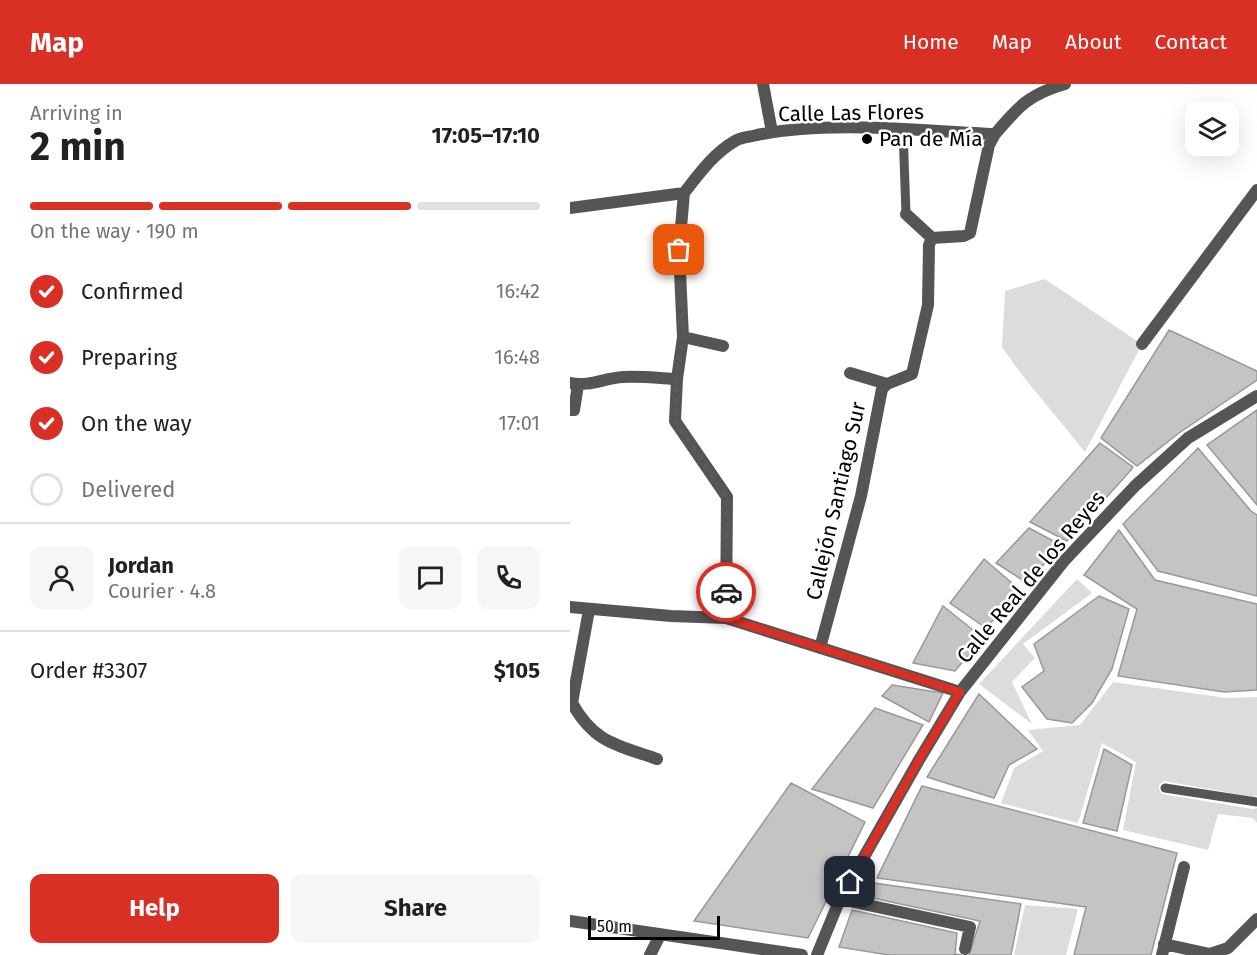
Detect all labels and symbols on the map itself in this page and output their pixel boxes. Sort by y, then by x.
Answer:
street label: Calle Las Flores [778,99,924,127]
place label: Pan de Mía [879,126,983,152]
marker: Pan de Mía [860,132,874,146]
pin [653,224,704,275]
street label: Callejón Santiago Sur [801,399,871,603]
street label: Calle Real de los Reyes [951,485,1111,668]
courier [696,562,756,622]
pin [824,856,875,907]
scale bar [588,913,720,940]

